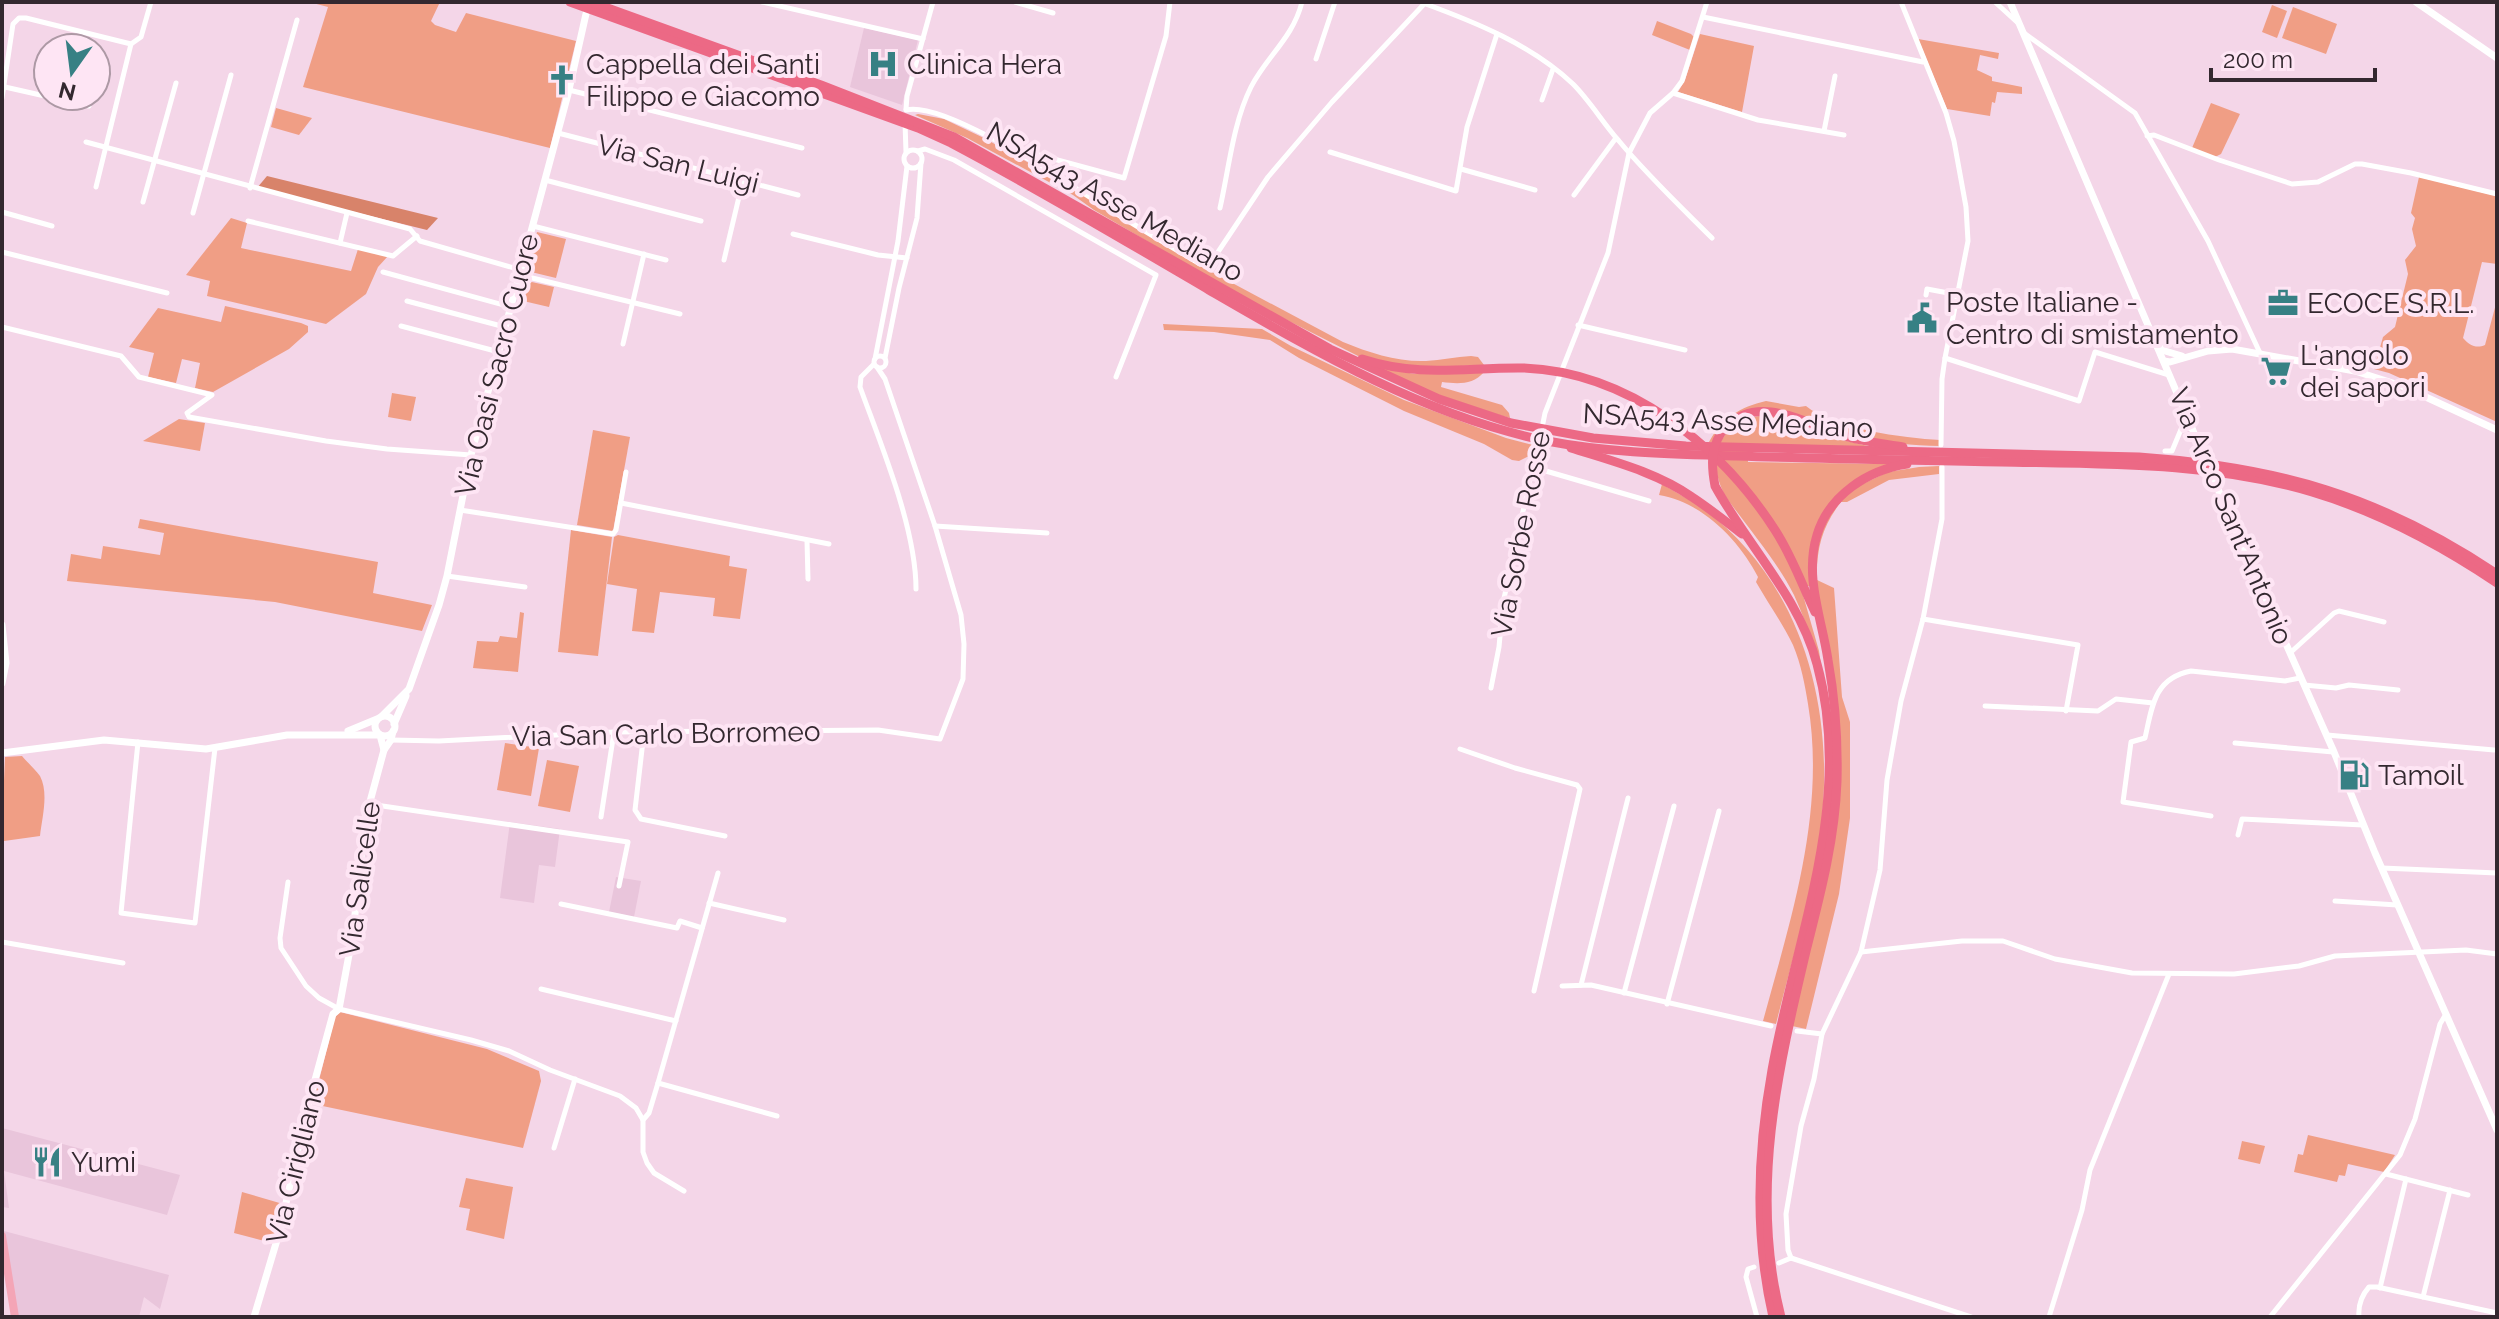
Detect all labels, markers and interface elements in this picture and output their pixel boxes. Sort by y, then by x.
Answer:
north arrow [32,32,112,112]
scale bar [2211,32,2375,82]
text: 200 m [2223,45,2293,74]
hospital icon: Clinica Hera [866,47,900,81]
place label: Cappella dei Santi Filippo e Giacomo [586,48,820,113]
place label: Clinica Hera [907,48,1062,81]
church icon: Cappella dei Santi Filippo e Giacomo [545,63,579,97]
text: N [56,77,78,106]
street label: NSA543 Asse Mediano [981,115,1249,289]
street label: Via San Luigi [594,128,762,200]
street label: Via Oasi Sacro Cuore [448,230,546,500]
place label: Poste Italiane - Centro di smistamento [1946,286,2239,351]
office icon: ECOCE S.R.L. [2266,286,2300,320]
place label: ECOCE S.R.L. [2307,287,2475,320]
public building icon: Poste Italiane - Centro di smistamento [1905,301,1939,335]
place label: L'angolo dei sapori [2300,339,2426,404]
supermarket icon: L'angolo dei sapori [2259,354,2293,388]
street label: Via Arco Sant'Antonio [2162,383,2300,649]
street label: NSA543 Asse Mediano [1582,397,1874,445]
street label: Via Sorbe Rosse [1485,428,1557,640]
street label: Via San Carlo Borromeo [511,715,821,753]
fuel station icon: Tamoil [2337,758,2371,792]
place label: Tamoil [2378,759,2464,792]
street label: Via Salicelle [333,799,387,959]
street label: Via Cirigliano [260,1076,332,1248]
restaurant icon: Yumi [30,1145,64,1179]
place label: Yumi [71,1146,136,1179]

